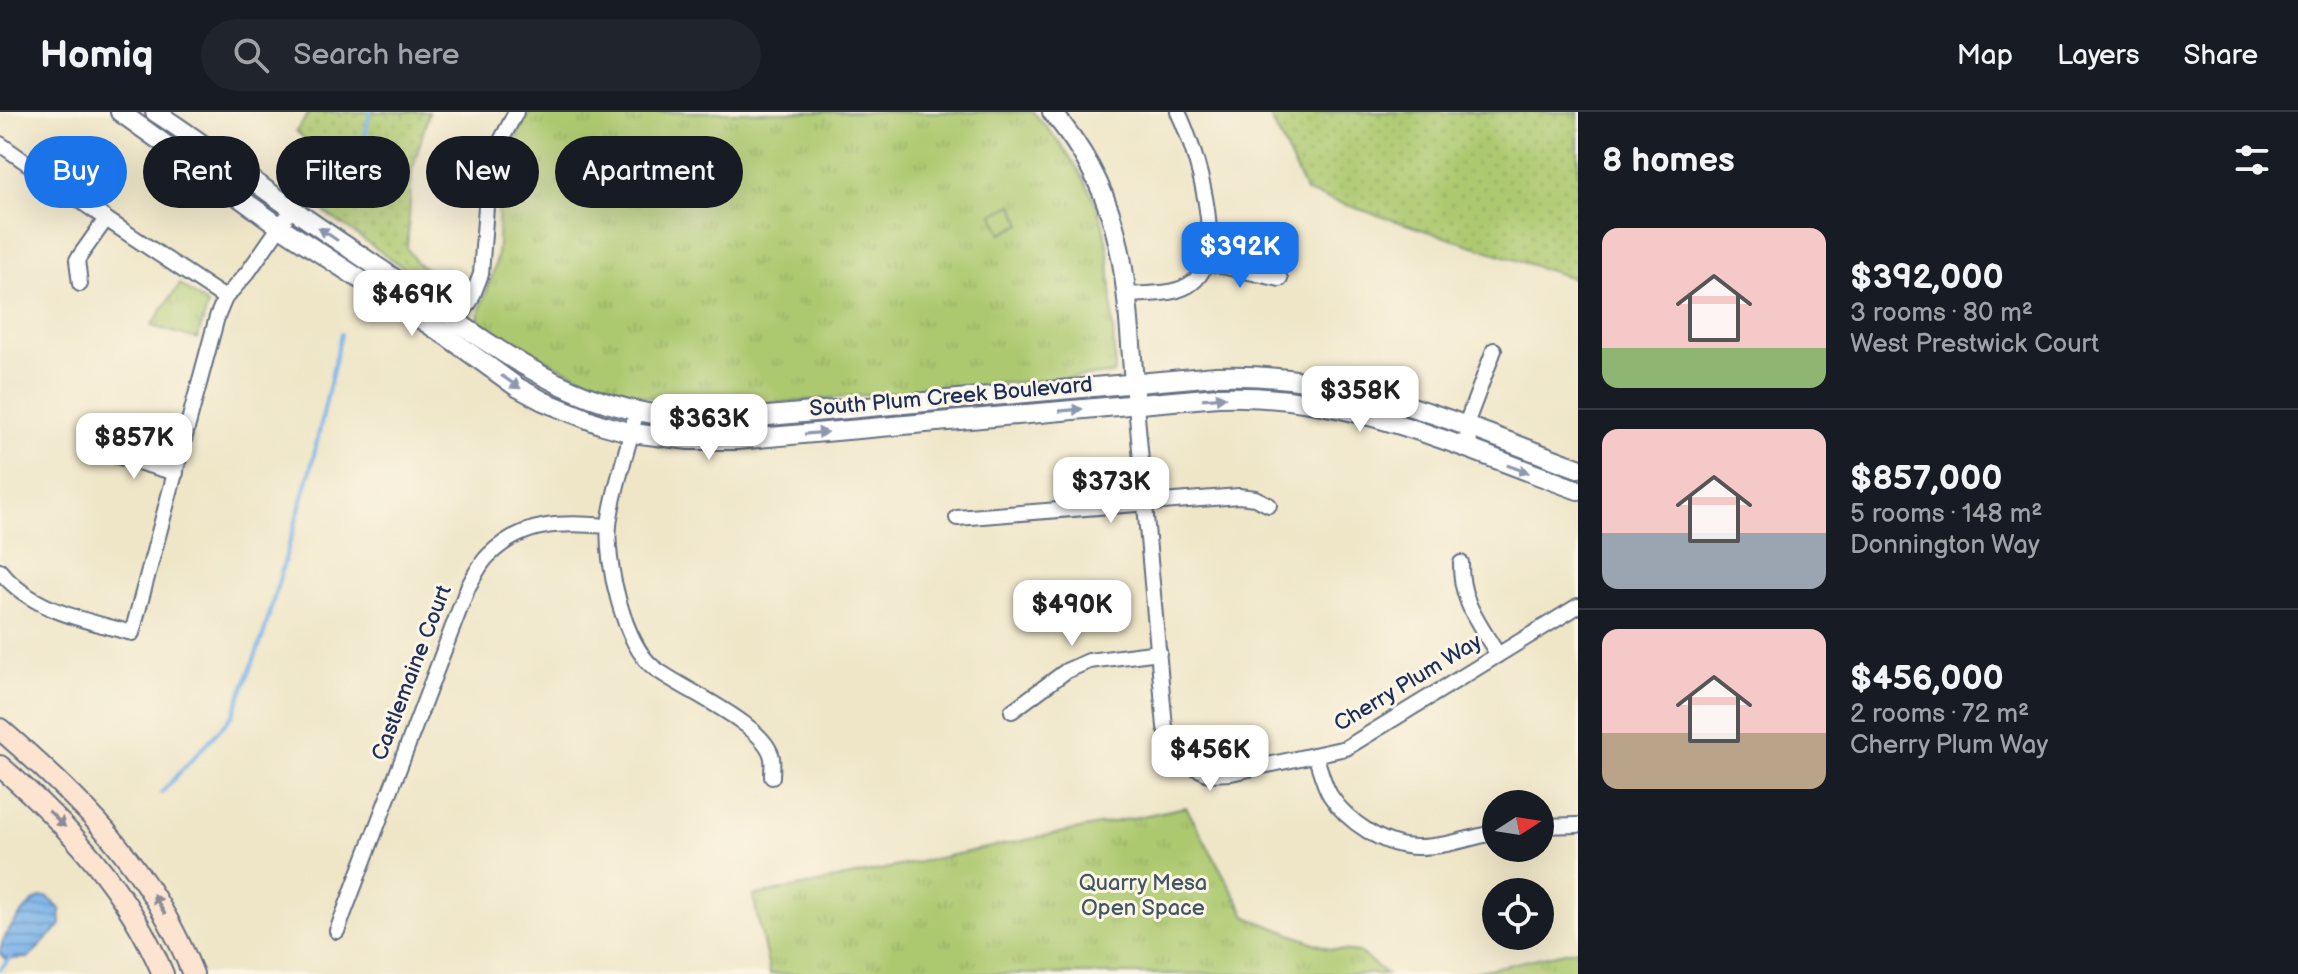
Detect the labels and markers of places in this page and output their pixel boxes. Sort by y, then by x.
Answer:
pin: $392K [1184,222,1296,290]
pin: $469K [356,270,468,338]
pin: $358K [1304,366,1416,434]
pin: $363K [653,394,765,462]
pin: $857K [78,413,190,481]
pin: $373K [1055,457,1167,525]
pin: $490K [1016,580,1128,648]
pin: $456K [1154,725,1266,793]

